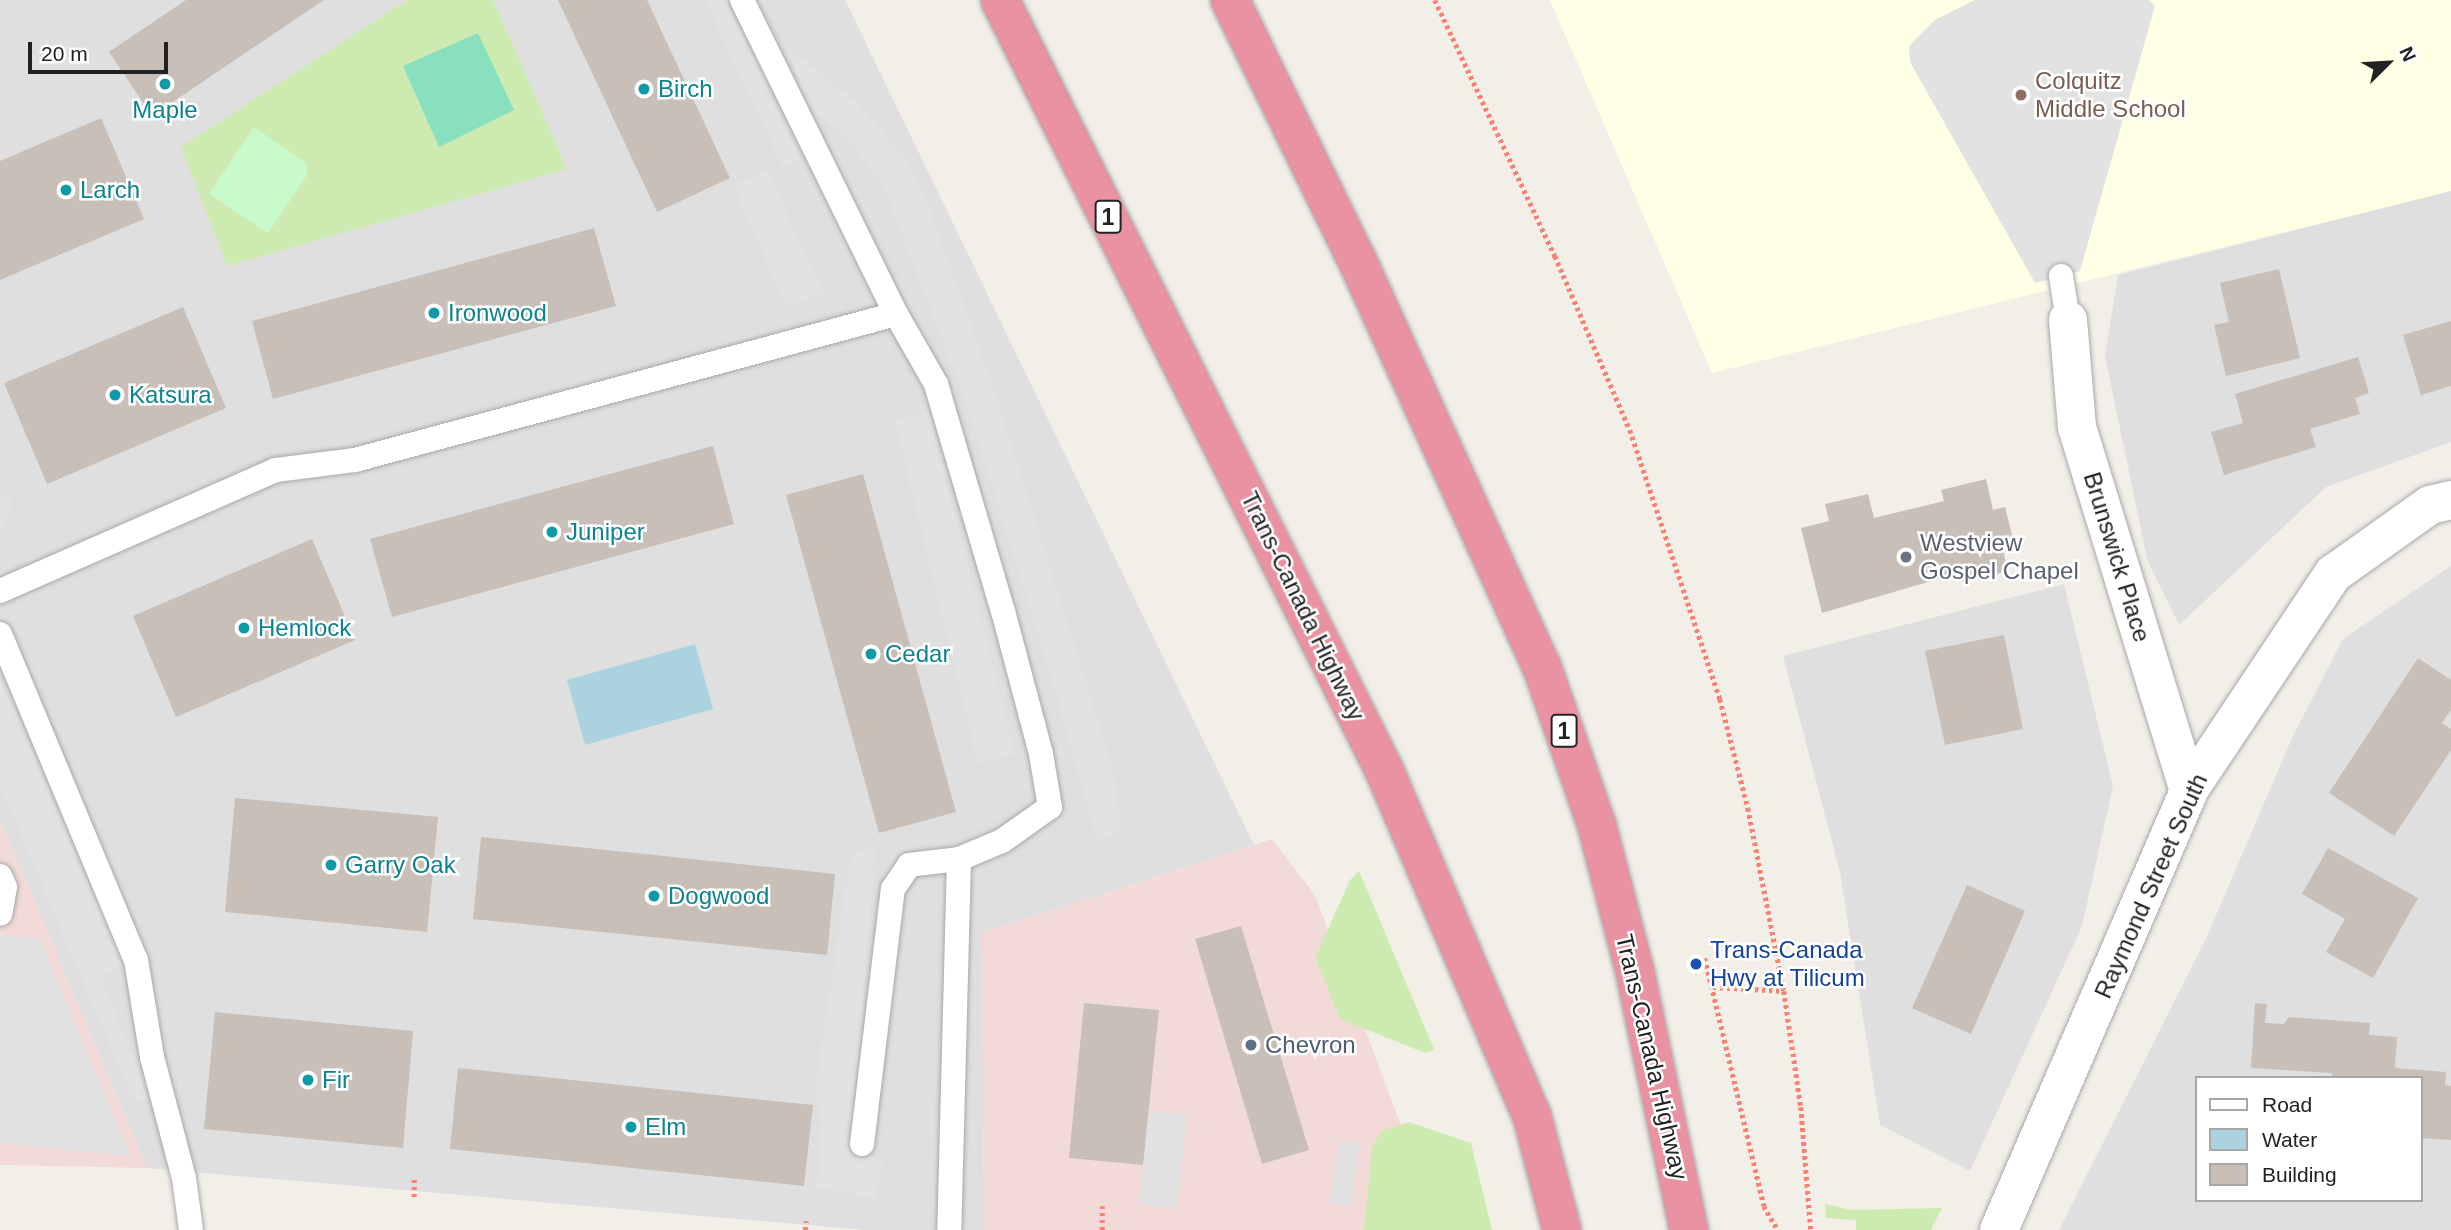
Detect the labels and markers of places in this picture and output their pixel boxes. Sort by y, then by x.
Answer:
place label: Colquitz Middle School [2035,67,2186,123]
place label: Birch [658,75,713,103]
marker: Maple [157,76,173,92]
marker: Birch [636,81,652,97]
marker: Colquitz Middle School [2013,87,2029,103]
place label: Maple [132,96,198,124]
place label: Larch [80,176,140,204]
marker: Larch [58,182,74,198]
place label: Ironwood [448,299,547,327]
marker: Ironwood [426,305,442,321]
place label: Katsura [129,381,212,409]
marker: Katsura [107,387,123,403]
place label: Juniper [566,518,645,546]
marker: Juniper [544,524,560,540]
place label: Westview Gospel Chapel [1920,529,2079,585]
marker: Westview Gospel Chapel [1898,549,1914,565]
place label: Hemlock [258,614,351,642]
marker: Hemlock [236,620,252,636]
place label: Cedar [885,640,950,668]
marker: Cedar [863,646,879,662]
place label: Garry Oak [345,851,456,879]
marker: Garry Oak [323,857,339,873]
place label: Dogwood [668,882,769,910]
marker: Dogwood [646,888,662,904]
place label: Trans-Canada Hwy at Tilicum [1710,936,1865,992]
marker: Trans-Canada Hwy at Tilicum [1688,956,1704,972]
place label: Chevron [1265,1031,1356,1059]
marker: Chevron [1243,1037,1259,1053]
place label: Fir [322,1066,350,1094]
marker: Fir [300,1072,316,1088]
place label: Elm [645,1113,686,1141]
marker: Elm [623,1119,639,1135]

